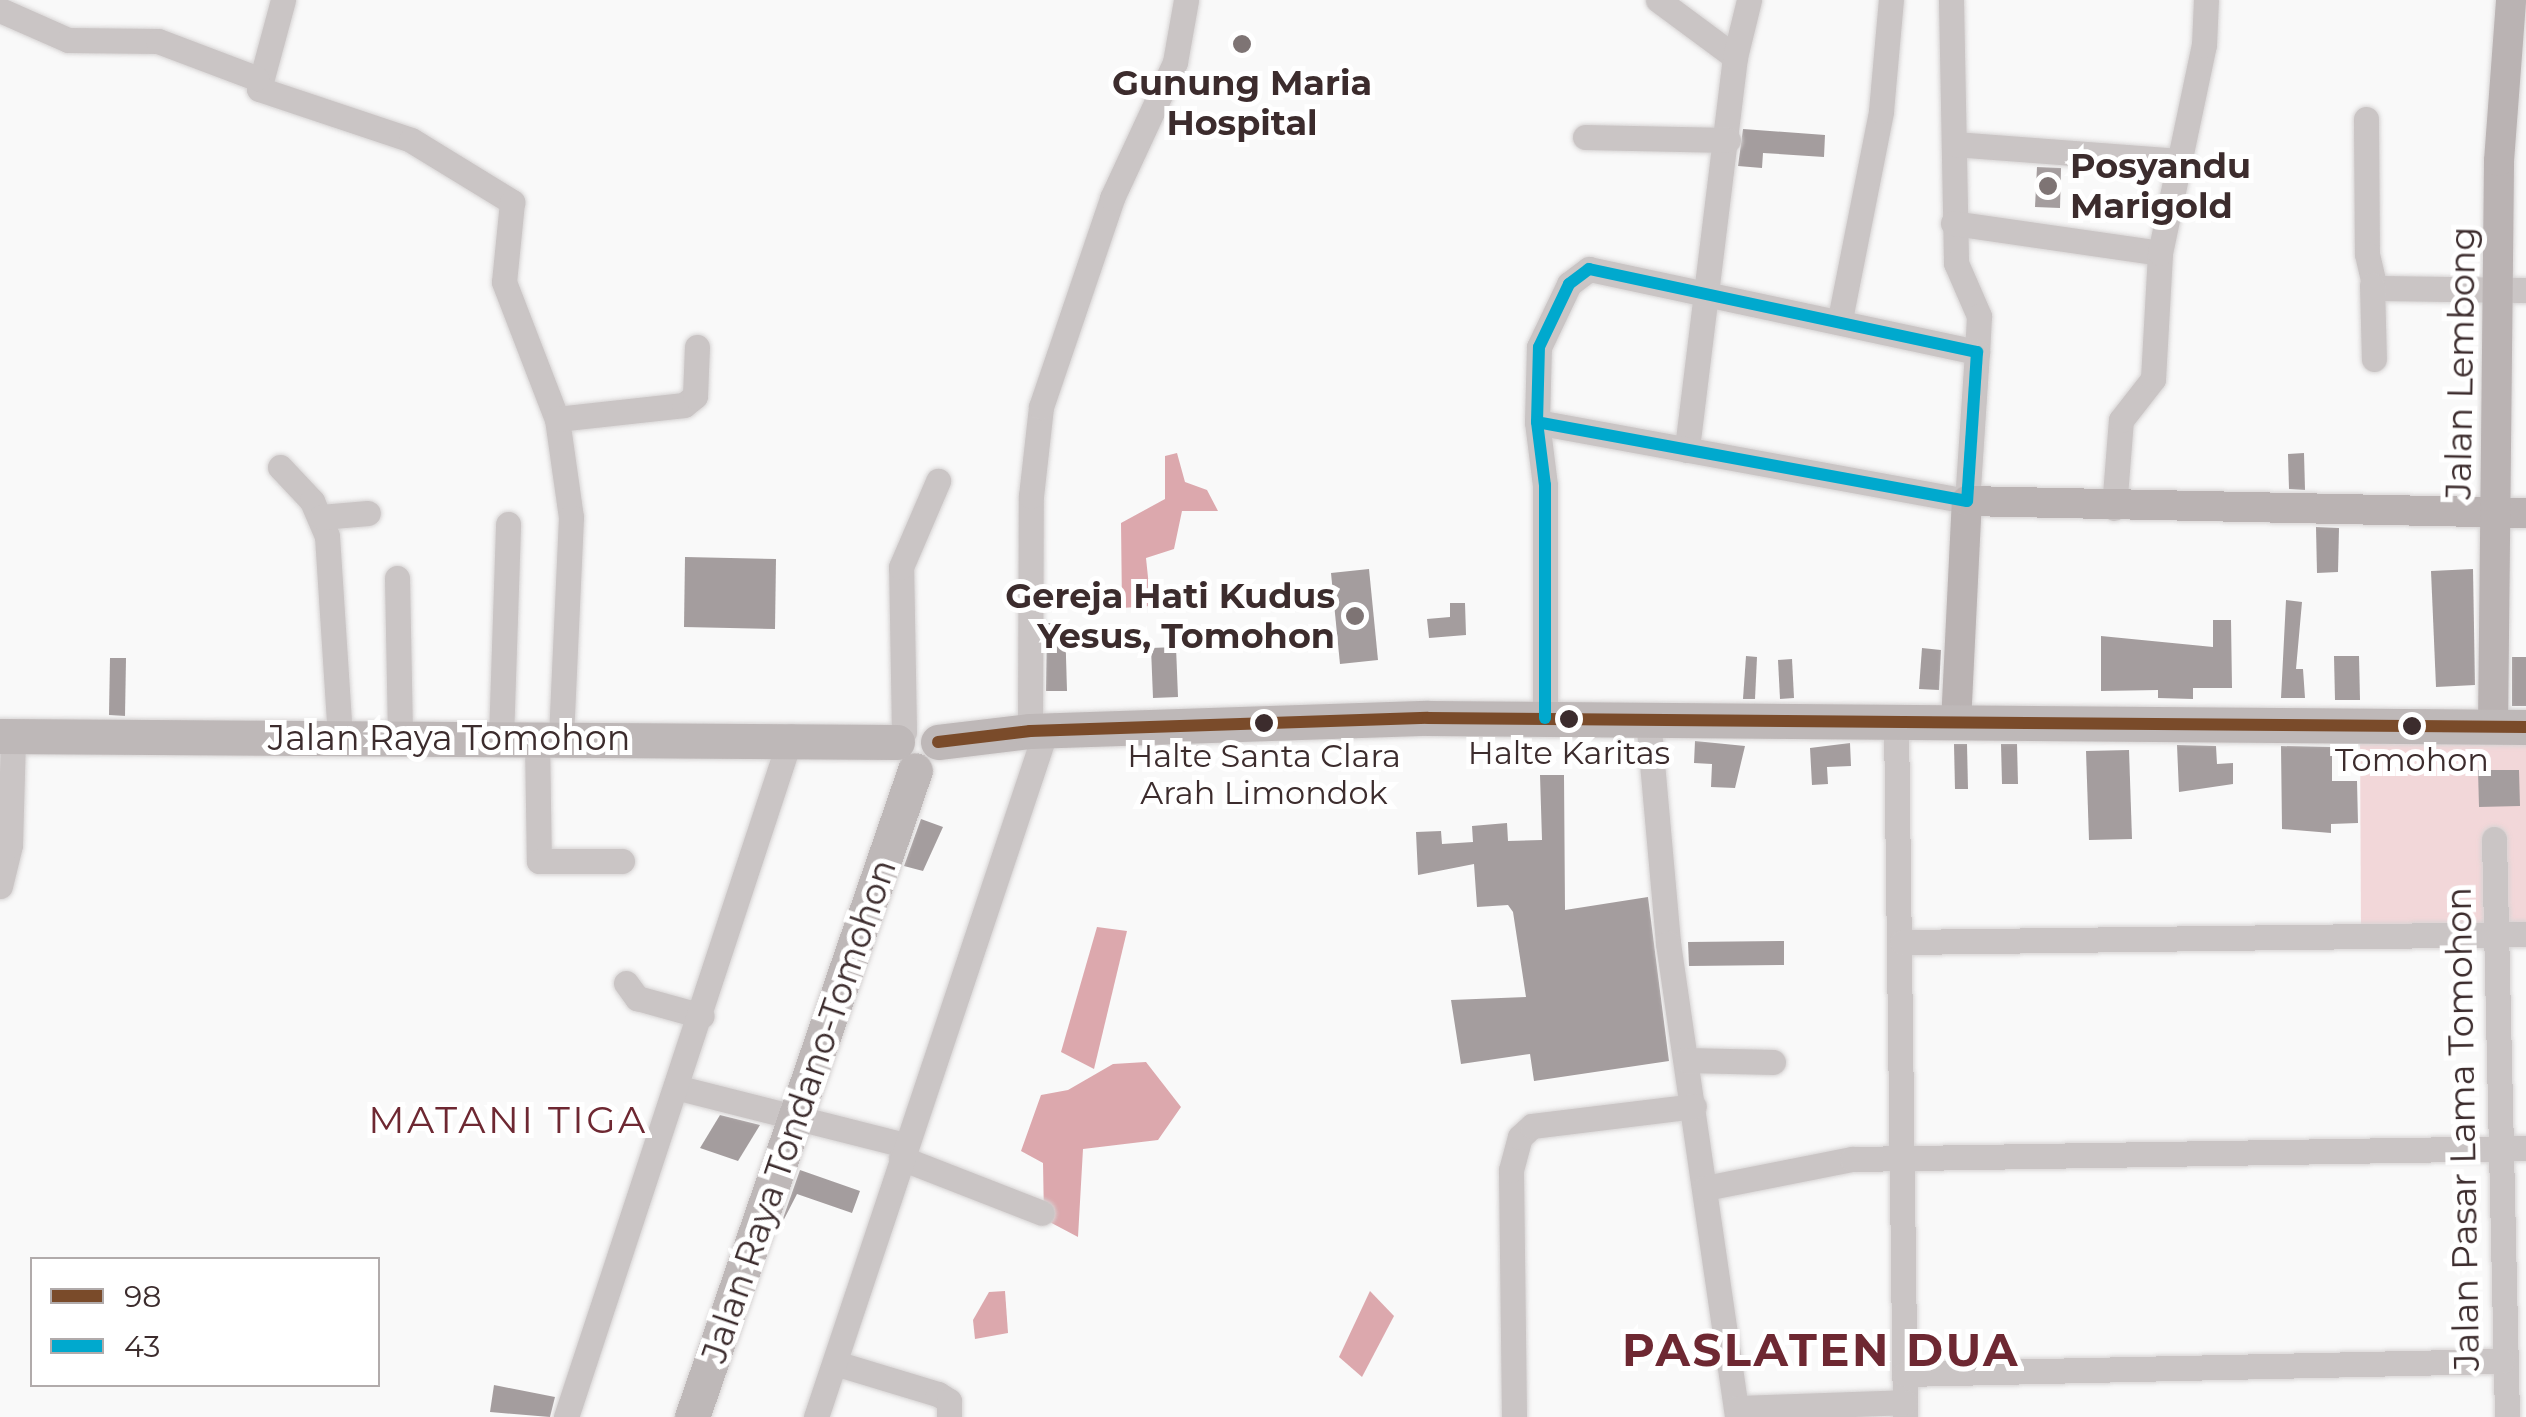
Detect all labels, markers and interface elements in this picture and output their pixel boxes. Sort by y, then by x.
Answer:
marker: Gunung Maria Hospital [1229,31,1255,57]
place label: Gunung Maria Hospital [1112,62,1372,144]
place label: Posyandu Marigold [2070,145,2251,227]
marker: Posyandu Marigold [2035,173,2061,199]
street label: Jalan Lembong [2438,226,2484,500]
place label: Gereja Hati Kudus Yesus, Tomohon [1005,575,1335,657]
marker: Gereja Hati Kudus Yesus, Tomohon [1344,605,1366,627]
marker: Halte Karitas [1559,709,1579,729]
marker: Halte Santa Clara Arah Limondok [1254,713,1274,733]
marker: Tomohon [2402,716,2422,736]
street label: Jalan Raya Tomohon [268,717,630,759]
place label: Halte Karitas [1468,734,1670,772]
place label: Halte Santa Clara Arah Limondok [1127,738,1401,813]
place label: Tomohon [2335,741,2489,779]
street label: Jalan Raya Tondano-Tomohon [693,854,905,1368]
street label: Jalan Pasar Lama Tomohon [2438,887,2488,1371]
district label: MATANI TIGA [368,1097,648,1143]
legend [30,1257,380,1387]
text: 98 [124,1278,161,1315]
district label: PASLATEN DUA [1622,1323,2020,1377]
text: 43 [124,1328,160,1365]

